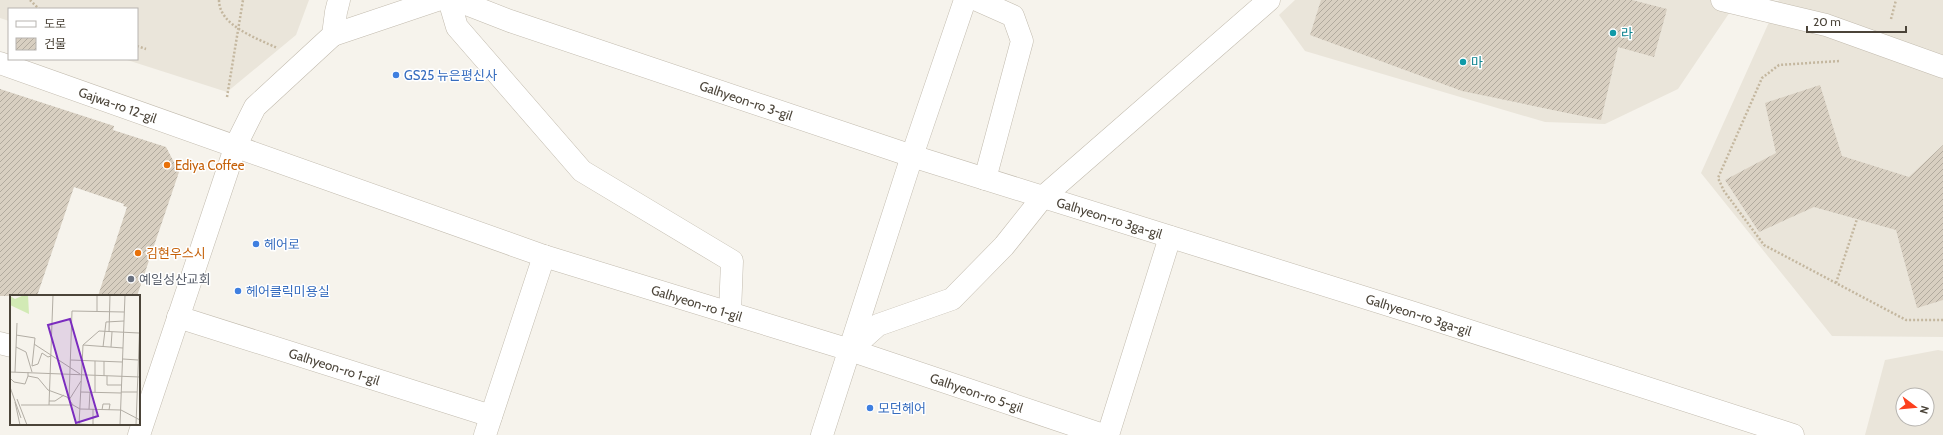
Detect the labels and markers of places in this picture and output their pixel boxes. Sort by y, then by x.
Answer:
place label: 라 [1621,25,1633,41]
marker: 라 [1608,28,1618,38]
place label: 마 [1471,54,1483,70]
marker: 마 [1458,57,1468,67]
place label: GS25 뉴은평신사 [404,67,497,83]
marker: GS25 뉴은평신사 [391,70,401,80]
place label: Ediya Coffee [175,157,245,173]
marker: Ediya Coffee [162,160,172,170]
place label: 헤어로 [264,236,300,252]
marker: 헤어로 [251,239,261,249]
place label: 김현우스시 [146,245,206,261]
marker: 김현우스시 [133,248,143,258]
place label: 예일성산교회 [139,271,211,287]
marker: 예일성산교회 [126,274,136,284]
place label: 헤어클릭미용실 [246,283,330,299]
marker: 헤어클릭미용실 [233,286,243,296]
place label: 모던헤어 [878,400,926,416]
marker: 모던헤어 [865,403,875,413]

